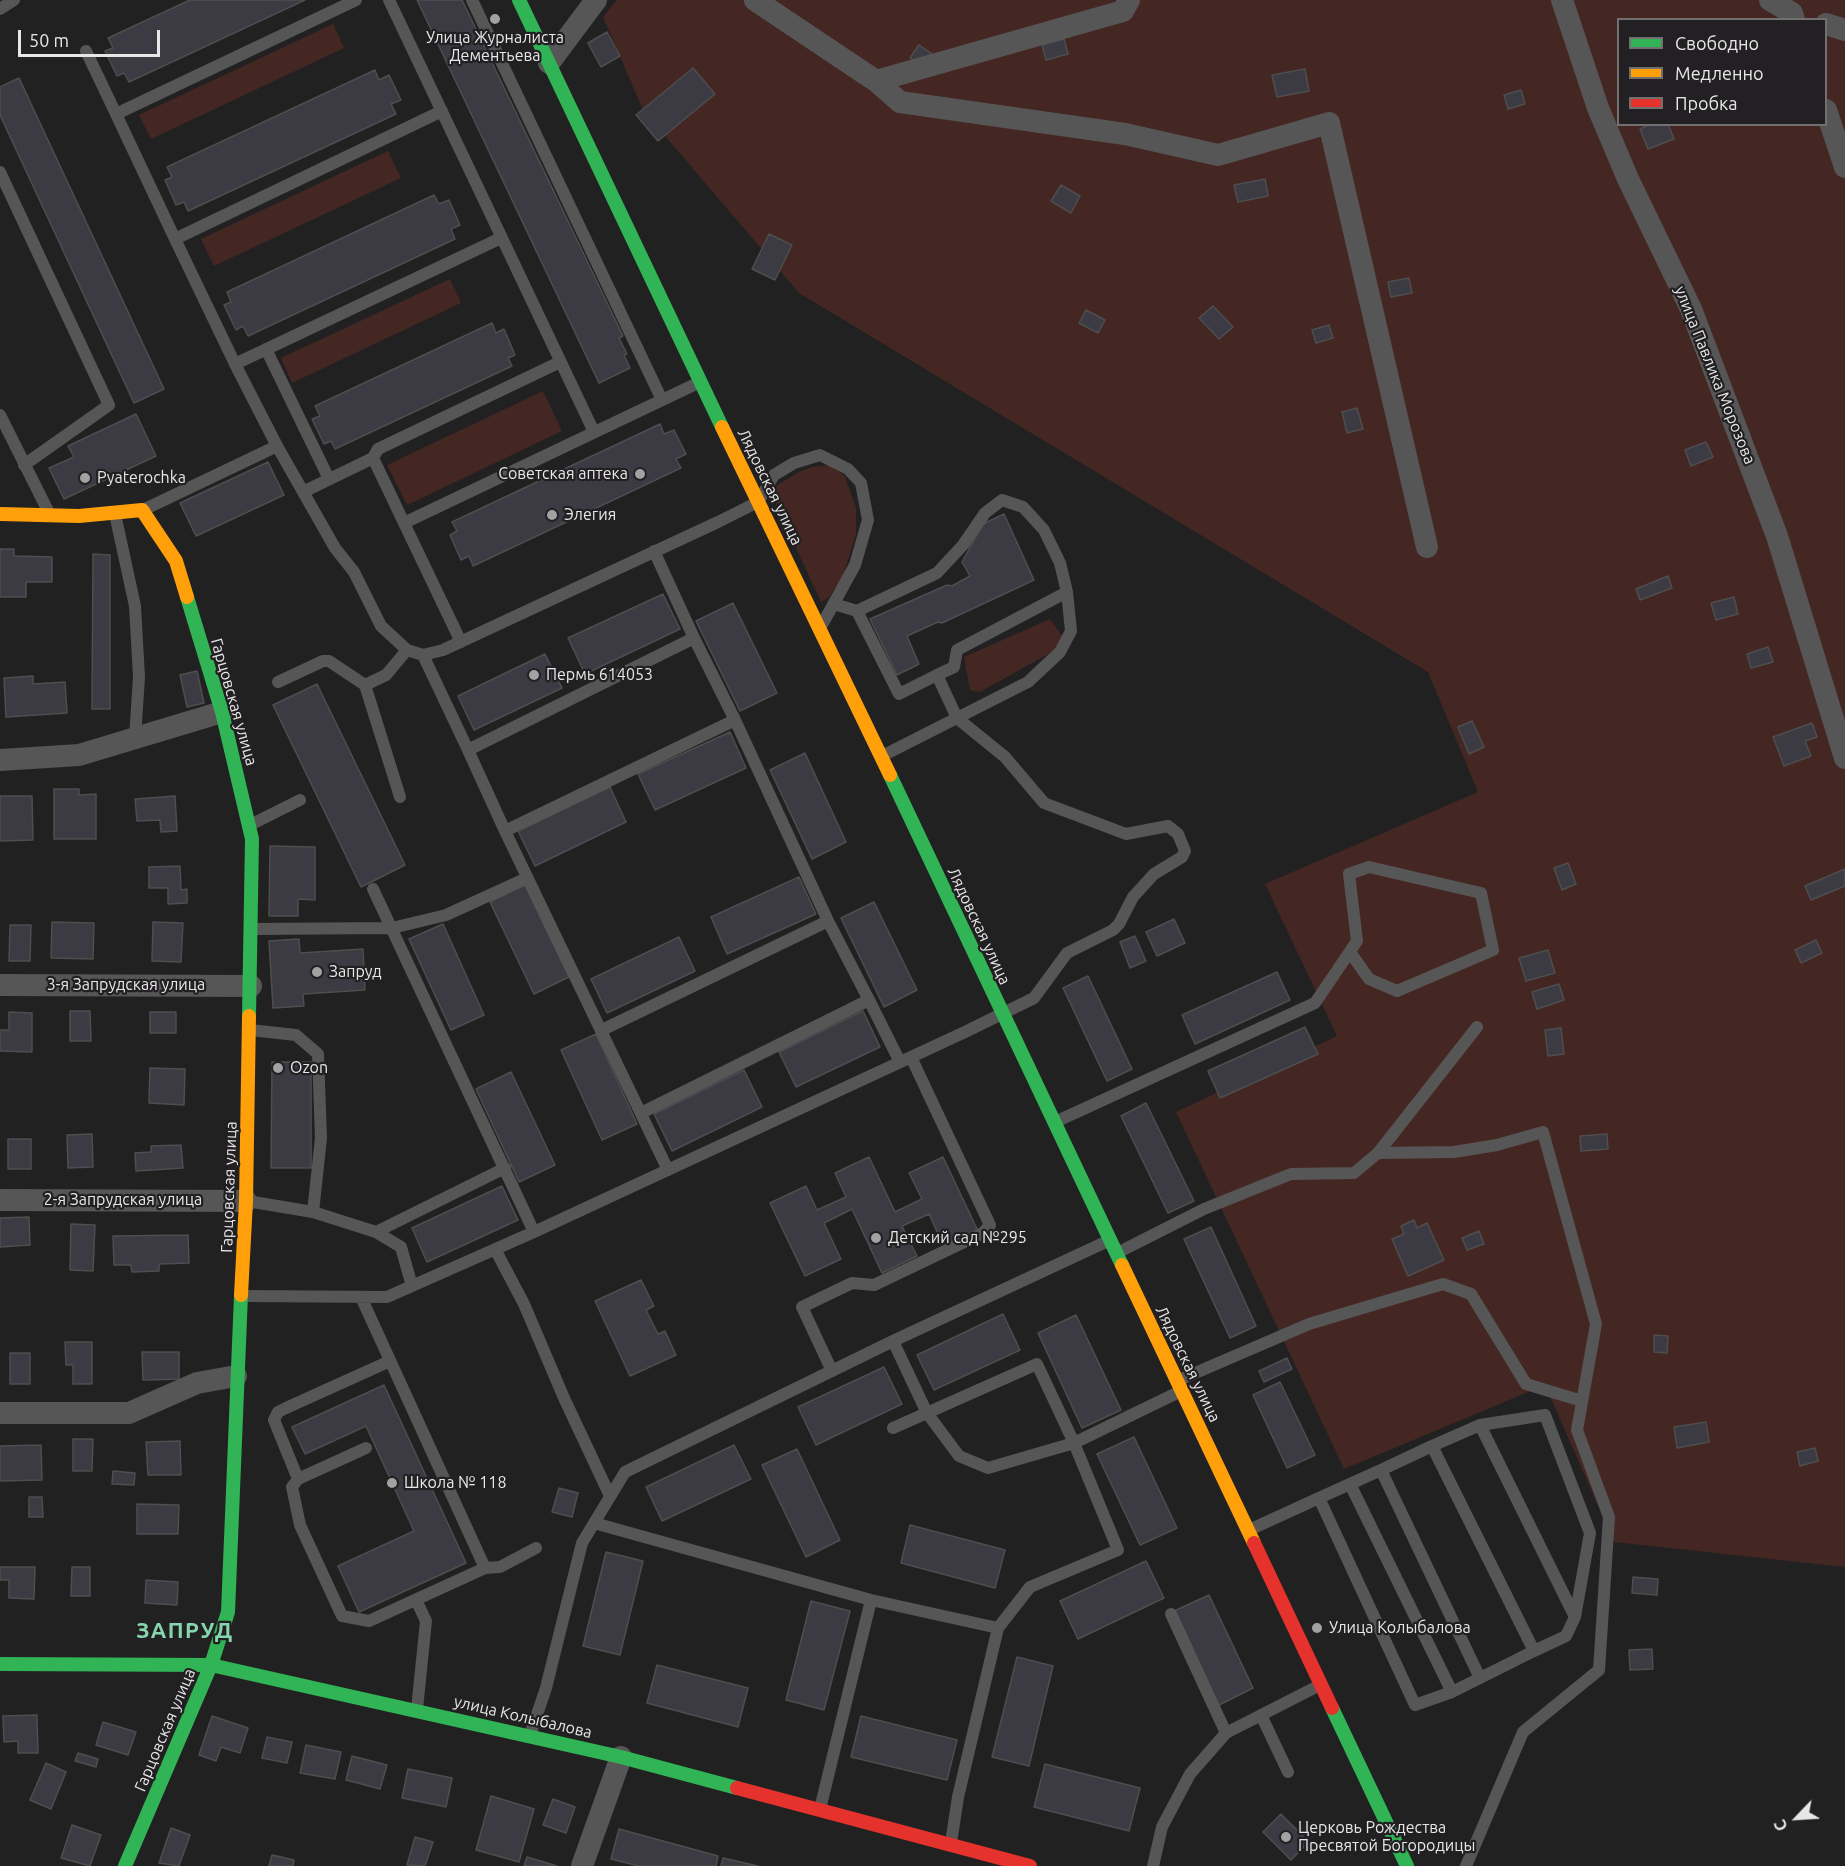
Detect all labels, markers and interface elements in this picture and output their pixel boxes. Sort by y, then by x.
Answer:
marker: Улица Журналиста Дементьева [488,12,502,26]
scale bar [21,18,164,56]
legend [1617,18,1827,126]
place label: Улица Журналиста Дементьева [426,28,564,66]
text: 50 m [29,30,69,50]
text: Свободно [1675,33,1759,53]
text: Медленно [1675,63,1764,83]
text: Пробка [1675,93,1738,113]
street label: улица Павлика Морозова [1670,283,1760,467]
street label: Лядовская улица [733,426,807,548]
place label: Советская аптека [498,464,628,484]
marker: Советская аптека [633,467,647,481]
place label: Pyaterochka [97,468,186,488]
marker: Pyaterochka [78,471,92,485]
place label: Элегия [564,505,616,525]
marker: Элегия [545,508,559,522]
street label: Гарцовская улица [207,636,261,768]
place label: Пермь 614053 [546,665,653,685]
marker: Пермь 614053 [527,668,541,682]
street label: Лядовская улица [943,864,1015,988]
place label: Запруд [329,962,382,982]
marker: Запруд [310,965,324,979]
street label: 3-я Запрудская улица [47,975,205,995]
place label: Ozon [290,1058,328,1078]
marker: Ozon [271,1061,285,1075]
street label: Гарцовская улица [217,1121,241,1253]
street label: 2-я Запрудская улица [44,1190,202,1210]
place label: Детский сад №295 [888,1228,1027,1248]
marker: Детский сад №295 [869,1231,883,1245]
street label: Лядовская улица [1151,1303,1225,1425]
place label: Школа № 118 [404,1473,506,1493]
marker: Школа № 118 [385,1476,399,1490]
district label: ЗАПРУД [136,1618,234,1644]
place label: Улица Колыбалова [1329,1618,1471,1638]
marker: Улица Колыбалова [1310,1621,1324,1635]
street label: Гарцовская улица [130,1666,200,1794]
street label: улица Колыбалова [452,1692,594,1742]
north arrow [1767,1788,1827,1848]
text: С [1770,1817,1791,1834]
place label: Церковь Рождества Пресвятой Богородицы [1298,1818,1476,1856]
marker: Церковь Рождества Пресвятой Богородицы [1279,1830,1293,1844]

